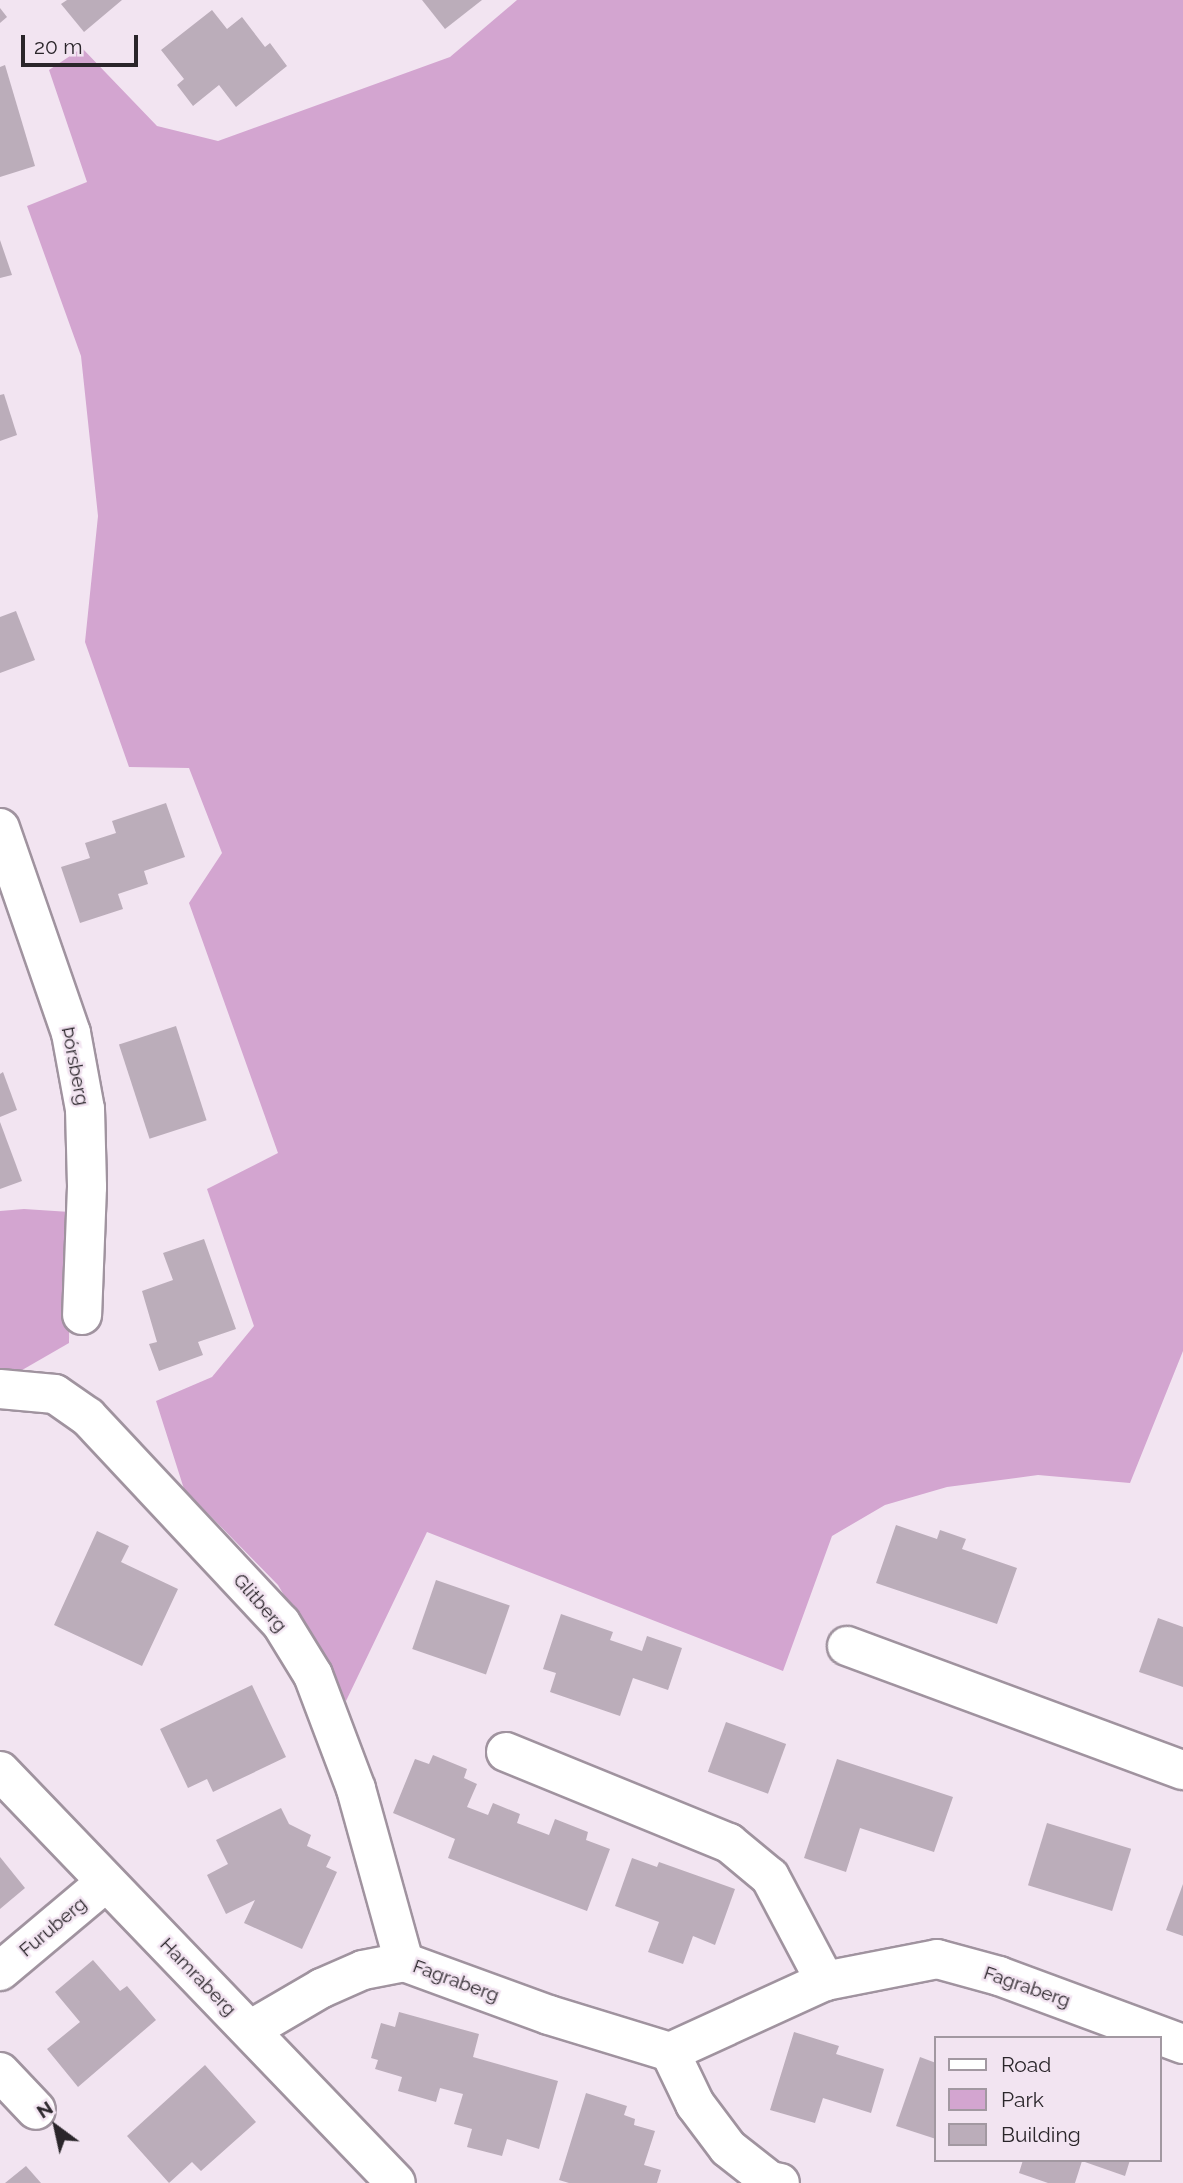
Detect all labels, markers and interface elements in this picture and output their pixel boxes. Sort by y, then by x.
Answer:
scale bar [24,21,142,65]
text: 20 m [34,34,82,59]
street label: Þórsberg [56,1025,94,1107]
street label: Glitberg [228,1569,292,1637]
street label: Furuberg [15,1892,91,1962]
street label: Hamraberg [155,1933,241,2021]
street label: Fagraberg [410,1955,502,2007]
street label: Fagraberg [981,1962,1073,2012]
legend [934,2036,1162,2162]
text: Road [1001,2052,1051,2077]
text: Park [1001,2087,1044,2112]
north arrow [21,2092,91,2162]
text: N [32,2096,57,2123]
text: Building [1001,2122,1081,2147]

